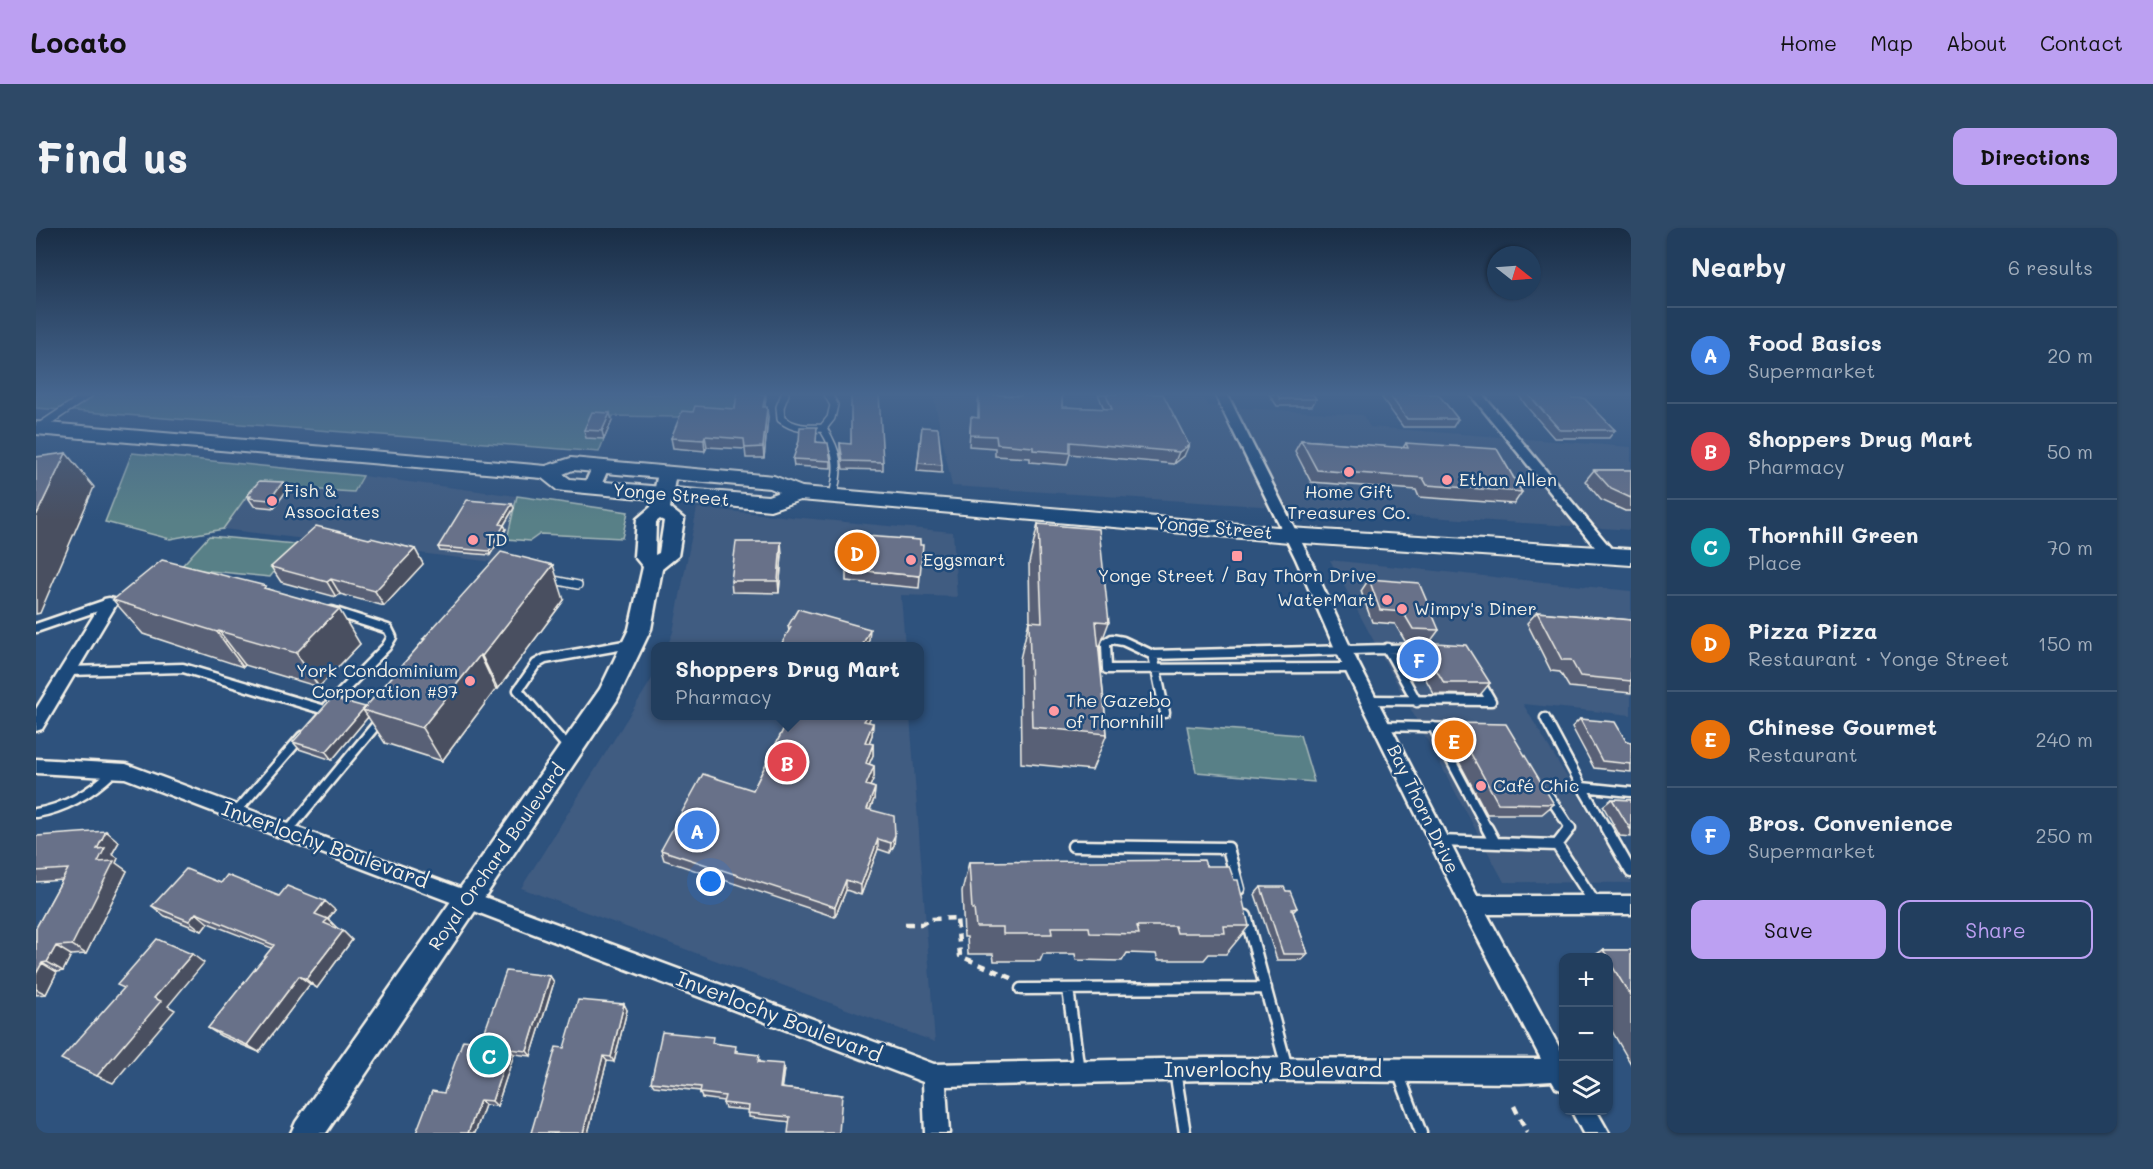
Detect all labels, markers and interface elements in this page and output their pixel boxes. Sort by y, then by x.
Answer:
text: Locato [30,24,127,60]
text: Home [1780,29,1837,56]
text: Map [1870,29,1913,56]
text: About [1946,29,2007,56]
text: Contact [2040,29,2123,56]
button: Directions [1953,128,2117,185]
text: Find us [36,129,188,184]
north arrow [1487,246,1541,300]
text: Nearby [1691,250,1786,284]
text: 6 results [2008,254,2093,280]
text: Food Basics [1748,328,1882,357]
text: A [1704,342,1717,368]
text: 20 m [2047,342,2093,368]
text: Supermarket [1748,357,1875,383]
text: Shoppers Drug Mart [1748,424,1973,453]
text: B [1704,438,1717,464]
text: 50 m [2047,438,2093,464]
text: Pharmacy [1748,453,1845,479]
marker: Home Gift Treasures Co. [1342,465,1356,479]
place label: Ethan Allen [1459,467,1557,491]
marker: Ethan Allen [1440,473,1454,487]
street label: Yonge Street [612,477,730,511]
place label: Fish & Associates [284,478,380,523]
place label: Home Gift Treasures Co. [1287,479,1411,524]
marker: Fish & Associates [265,494,279,508]
street label: Yonge Street [1155,510,1273,544]
text: Thornhill Green [1748,520,1919,549]
place label: TD [485,527,507,551]
pin: D [838,530,876,574]
marker: TD [466,533,480,547]
text: C [1703,534,1718,560]
text: 70 m [2047,534,2093,560]
place label: Eggsmart [923,547,1005,571]
marker: Yonge Street / Bay Thorn Drive [1230,549,1244,563]
text: Place [1748,549,1802,575]
marker: Eggsmart [904,553,918,567]
place label: Yonge Street / Bay Thorn Drive [1098,563,1376,587]
place label: WaterMart [1277,587,1375,611]
marker: WaterMart [1380,593,1394,607]
place label: Wimpy's Diner [1414,596,1537,620]
marker: Wimpy's Diner [1395,602,1409,616]
text: Pizza Pizza [1748,616,1878,645]
text: D [1703,630,1718,656]
text: 150 m [2038,630,2093,656]
pin: F [1400,636,1438,682]
popup [651,642,924,720]
text: Restaurant · Yonge Street [1748,645,2009,671]
text: Shoppers Drug Mart [675,654,900,683]
place label: York Condominium Corporation #97 [296,658,458,703]
marker: York Condominium Corporation #97 [463,674,477,688]
text: Pharmacy [675,683,772,709]
place label: The Gazebo of Thornhill [1066,688,1171,733]
marker: The Gazebo of Thornhill [1047,704,1061,718]
text: Chinese Gourmet [1748,712,1937,741]
pin: E [1434,718,1474,762]
text: E [1704,726,1717,752]
text: 240 m [2035,726,2093,752]
pin: B [768,740,807,784]
street label: Bay Thorn Drive [1382,740,1466,877]
text: Restaurant [1748,741,1858,767]
street label: Royal Orchard Boulevard [422,758,570,955]
place label: Café Chic [1493,773,1579,797]
marker: Café Chic [1474,779,1488,793]
street label: Inverlochy Boulevard [218,794,433,894]
pin: A [678,808,716,852]
text: Bros. Convenience [1748,808,1953,837]
text: F [1704,822,1717,848]
text: 250 m [2036,822,2093,848]
text: Supermarket [1748,837,1875,863]
your location [696,867,725,896]
button: Save [1691,900,1886,959]
button: Share [1898,900,2093,959]
map controls [1559,953,1613,1115]
button: + [1559,953,1613,1007]
street label: Inverlochy Boulevard [673,964,886,1067]
button: − [1559,1007,1613,1061]
pin: C [470,1032,508,1078]
street label: Inverlochy Boulevard [1164,1055,1382,1082]
button: layers [1559,1061,1613,1115]

